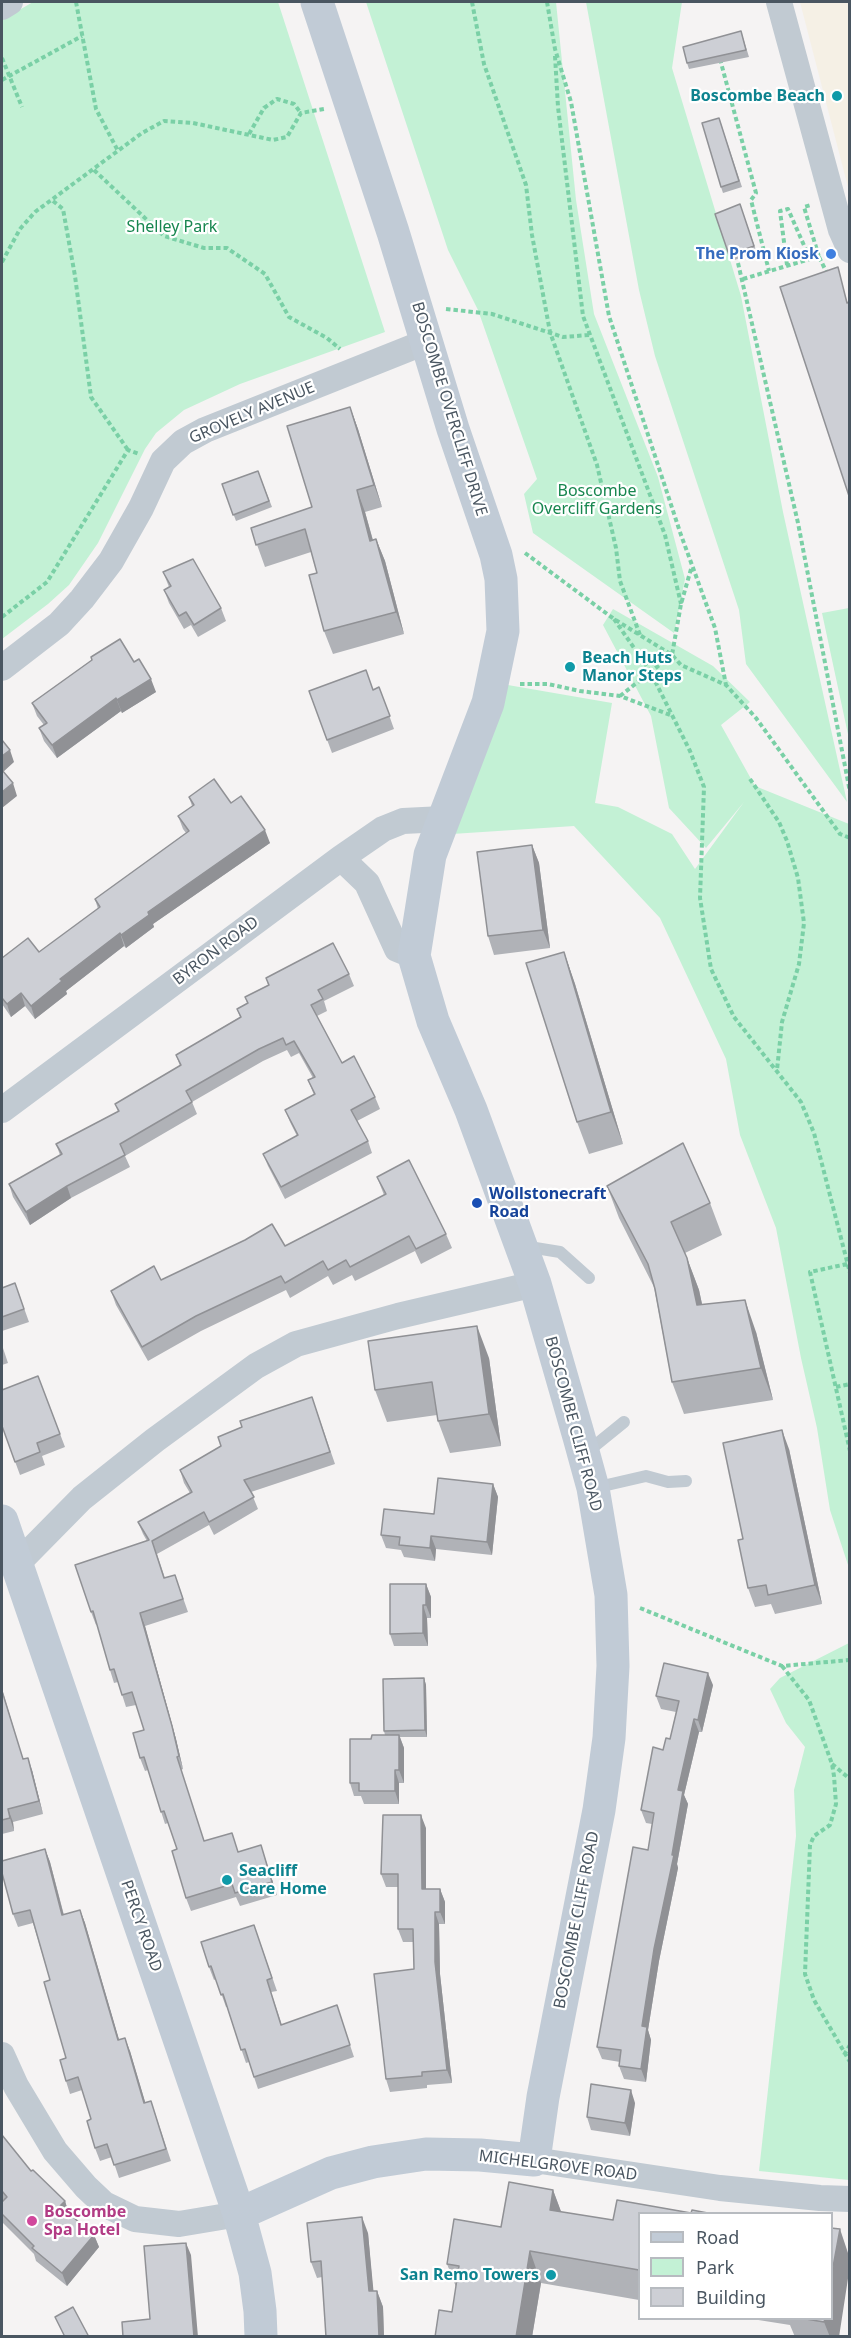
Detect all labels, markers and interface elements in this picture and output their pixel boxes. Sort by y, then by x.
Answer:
place label: Boscombe Beach [690,86,825,106]
marker: Boscombe Beach [830,89,844,103]
park label: Shelley Park [127,217,217,237]
place label: The Prom Kiosk [696,244,819,264]
marker: The Prom Kiosk [824,247,838,261]
street label: BOSCOMBE OVERCLIFF DRIVE [407,300,491,518]
street label: GROVELY AVENUE [186,378,318,448]
park label: Boscombe Overcliff Gardens [532,481,662,519]
place label: Beach Huts Manor Steps [582,648,682,686]
marker: Beach Huts Manor Steps [563,660,577,674]
street label: BYRON ROAD [169,913,263,989]
place label: Wollstonecraft Road [489,1184,606,1222]
marker: Wollstonecraft Road [470,1196,484,1210]
street label: BOSCOMBE CLIFF ROAD [540,1334,606,1514]
street label: BOSCOMBE CLIFF ROAD [550,1829,604,2011]
place label: Seacliff Care Home [239,1861,327,1899]
marker: Seacliff Care Home [220,1873,234,1887]
street label: PERCY ROAD [116,1878,166,1974]
street label: MICHELGROVE ROAD [478,2147,638,2185]
place label: Boscombe Spa Hotel [44,2202,126,2240]
legend [638,2212,833,2320]
marker: Boscombe Spa Hotel [25,2214,39,2228]
text: Road [696,2225,739,2249]
text: Park [696,2255,734,2279]
place label: San Remo Towers [400,2265,539,2285]
marker: San Remo Towers [544,2268,558,2282]
text: Building [696,2285,766,2309]

